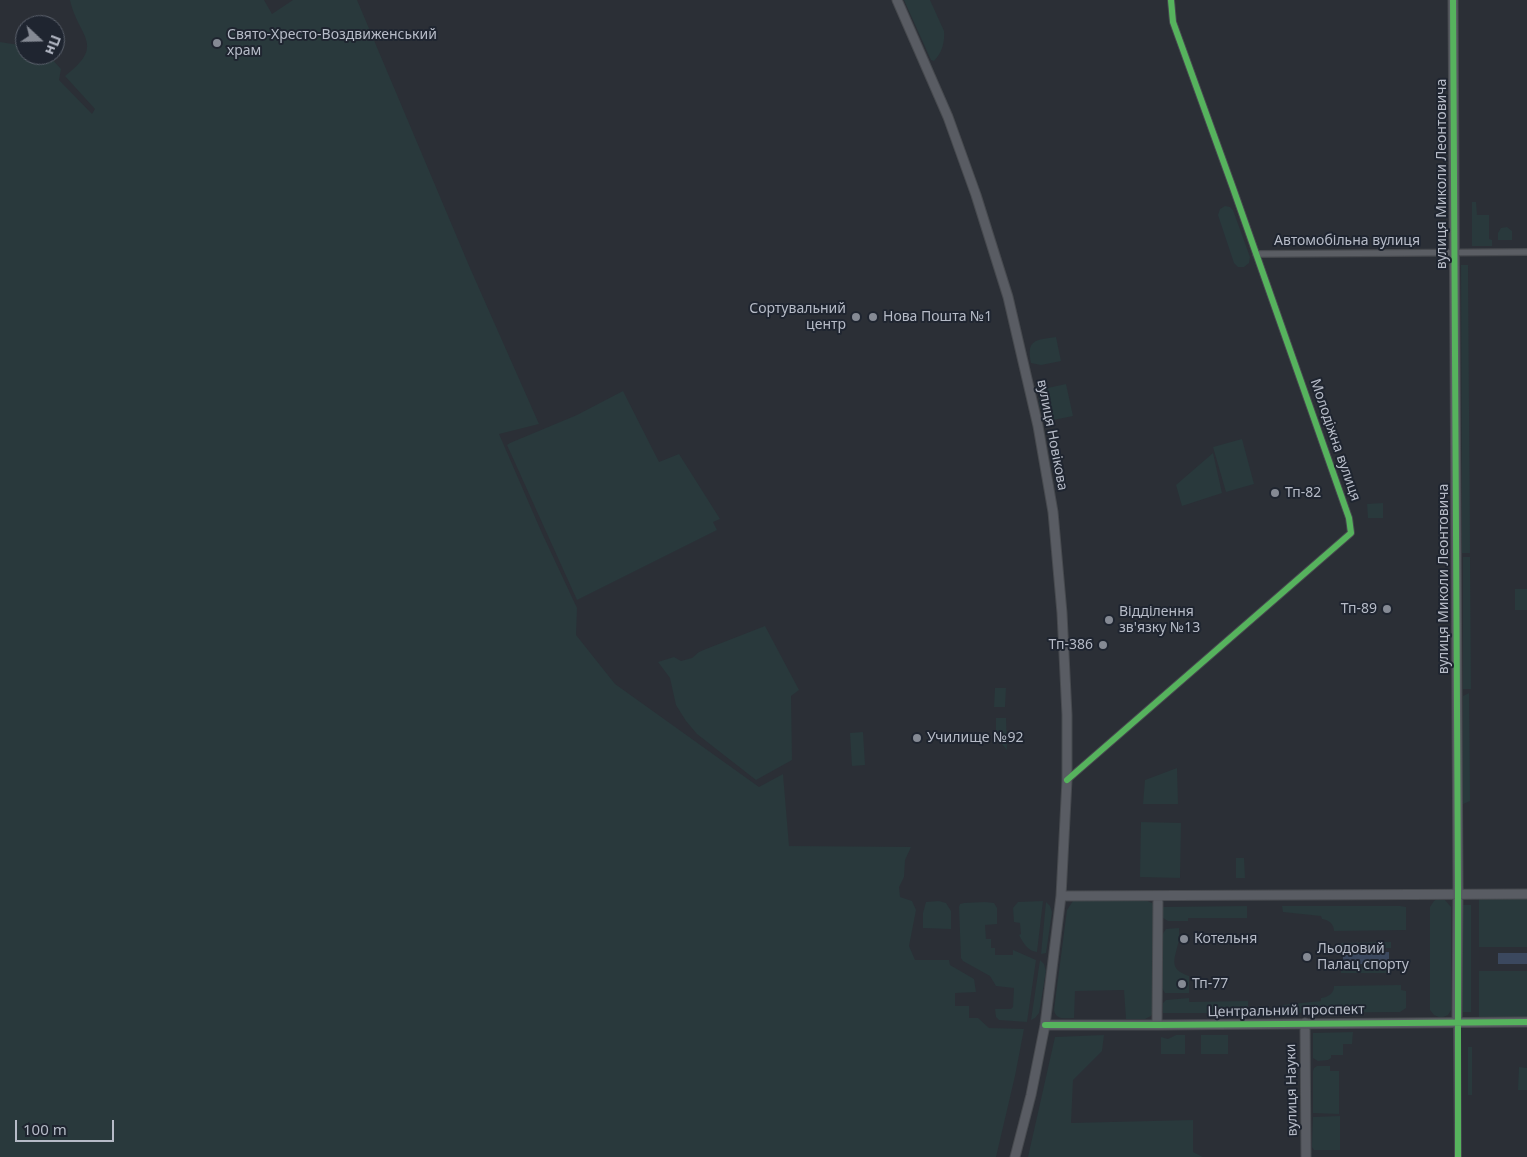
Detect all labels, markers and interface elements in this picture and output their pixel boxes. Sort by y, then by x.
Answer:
north arrow [15,15,65,65]
place label: Свято-Хресто-Воздвиженський храм [227,27,437,59]
text: Пн [41,33,66,58]
marker: Свято-Хресто-Воздвиженський храм [211,37,223,49]
street label: вулиця Миколи Леонтовича [1434,79,1450,269]
street label: Автомобільна вулиця [1274,233,1420,249]
place label: Сортувальний центр [749,301,846,334]
place label: Нова Пошта №1 [883,309,992,325]
marker: Сортувальний центр [850,311,862,323]
marker: Нова Пошта №1 [867,311,879,323]
street label: Молодіжна вулиця [1306,377,1364,503]
street label: вулиця Новікова [1033,378,1071,492]
street label: вулиця Миколи Леонтовича [1436,484,1452,674]
place label: Тп-82 [1285,485,1321,501]
marker: Тп-82 [1269,487,1281,499]
place label: Тп-89 [1341,601,1377,617]
marker: Тп-89 [1381,603,1393,615]
place label: Відділення зв'язку №13 [1119,604,1200,636]
marker: Відділення зв'язку №13 [1103,614,1115,626]
place label: Тп-386 [1049,637,1093,653]
marker: Тп-386 [1097,639,1109,651]
place label: Училище №92 [927,730,1023,746]
marker: Училище №92 [911,732,923,744]
place label: Котельня [1194,931,1257,947]
marker: Котельня [1178,933,1190,945]
place label: Льодовий Палац спорту [1317,941,1409,974]
marker: Льодовий Палац спорту [1301,951,1313,963]
place label: Тп-77 [1192,976,1228,992]
marker: Тп-77 [1176,978,1188,990]
street label: Центральний проспект [1207,1001,1365,1021]
street label: вулиця Науки [1283,1044,1301,1136]
scale bar [18,1110,116,1142]
text: 100 m [23,1119,67,1139]

